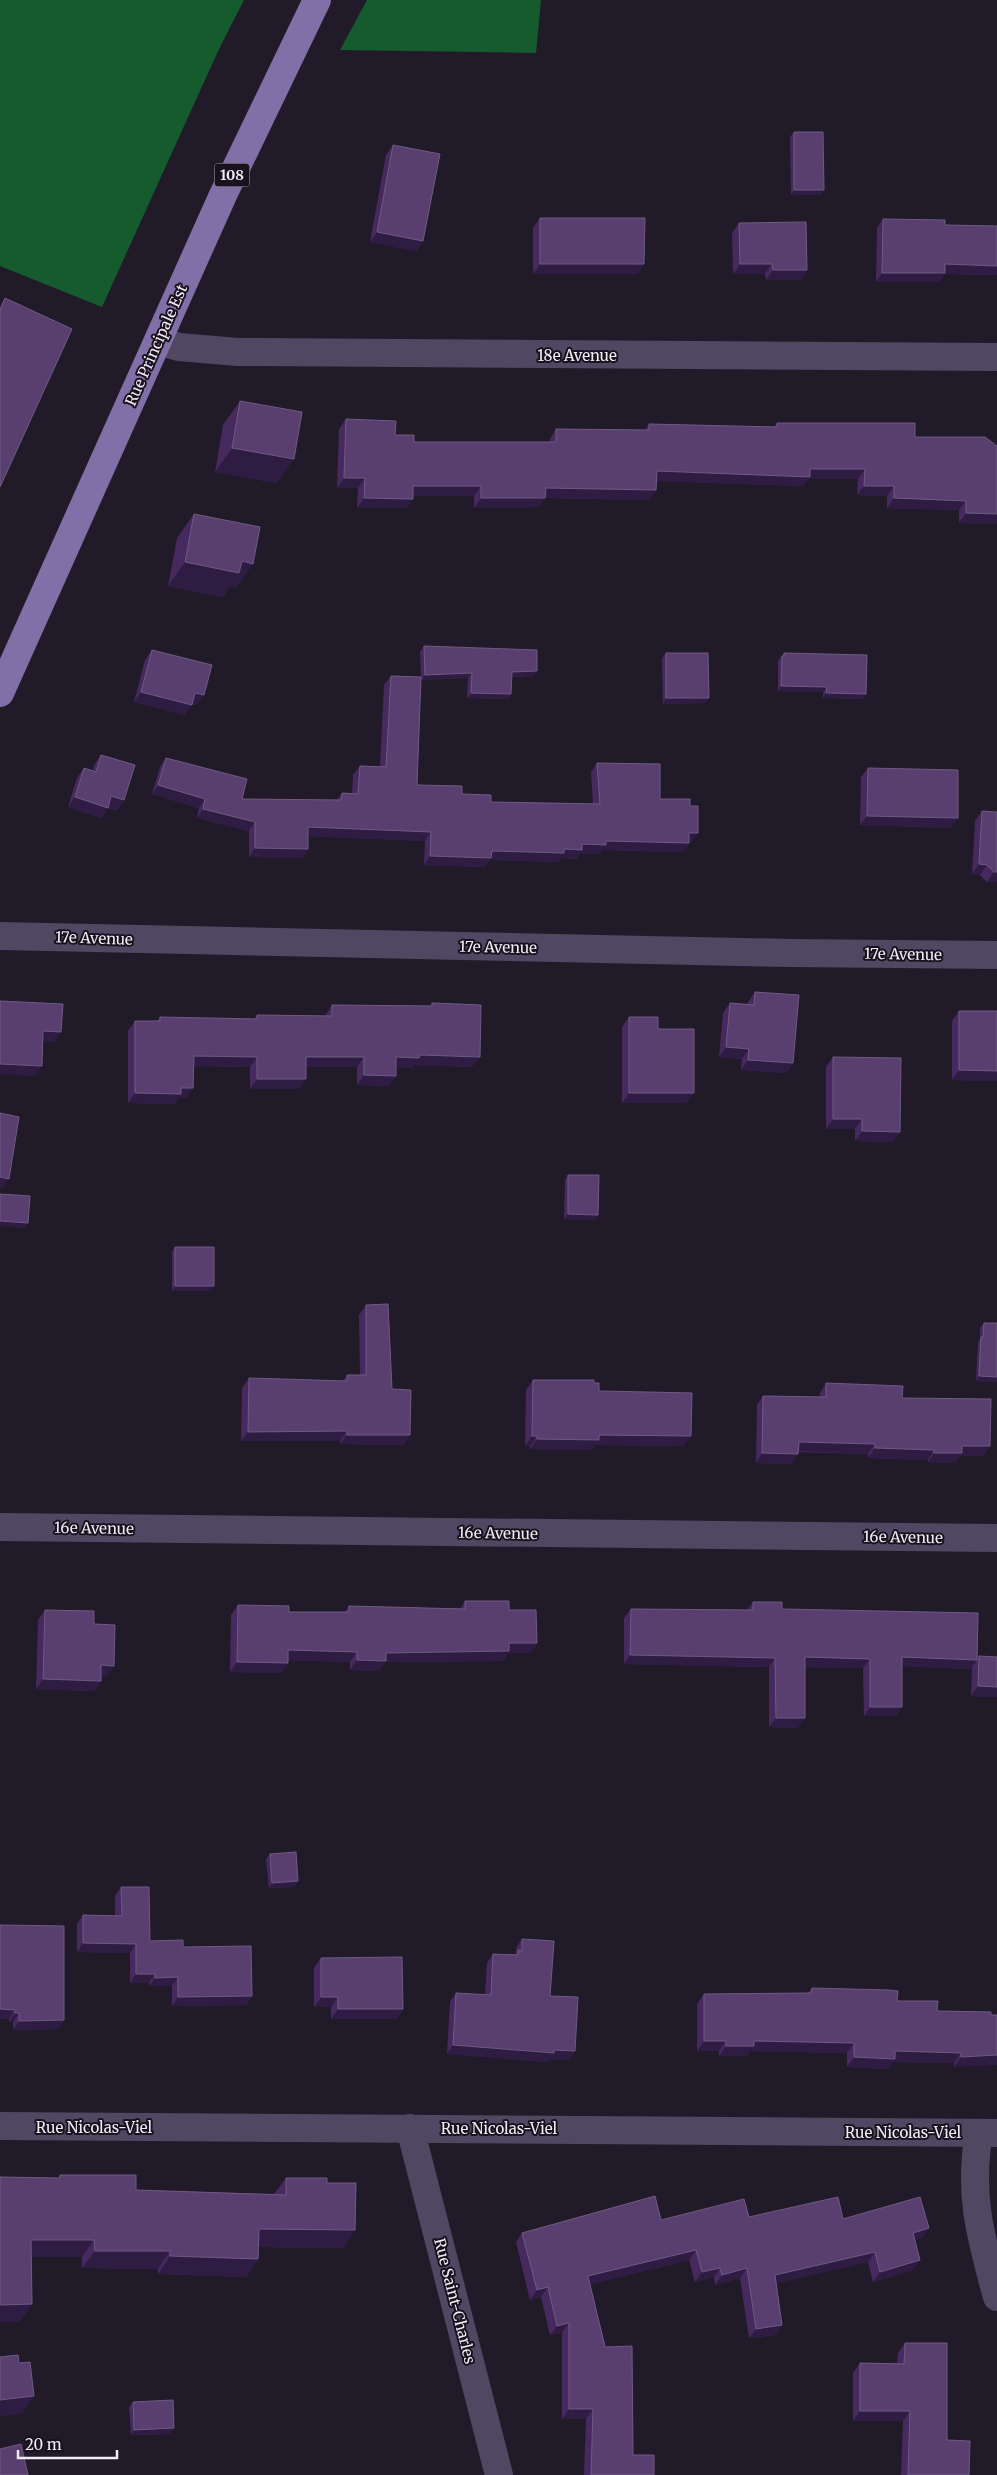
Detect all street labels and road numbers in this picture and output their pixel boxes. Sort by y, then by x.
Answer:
road number: 108 [214,164,250,186]
street label: Rue Principale Est [121,281,191,409]
street label: 18e Avenue [537,346,617,365]
street label: 17e Avenue [55,927,133,949]
street label: 17e Avenue [459,937,537,957]
street label: 17e Avenue [864,944,942,964]
street label: 16e Avenue [54,1518,134,1538]
street label: 16e Avenue [458,1523,538,1543]
street label: 16e Avenue [863,1527,943,1547]
street label: Rue Nicolas-Viel [36,2118,153,2137]
street label: Rue Nicolas-Viel [441,2119,558,2138]
street label: Rue Nicolas-Viel [845,2123,962,2142]
street label: Rue Saint-Charles [430,2236,480,2366]

